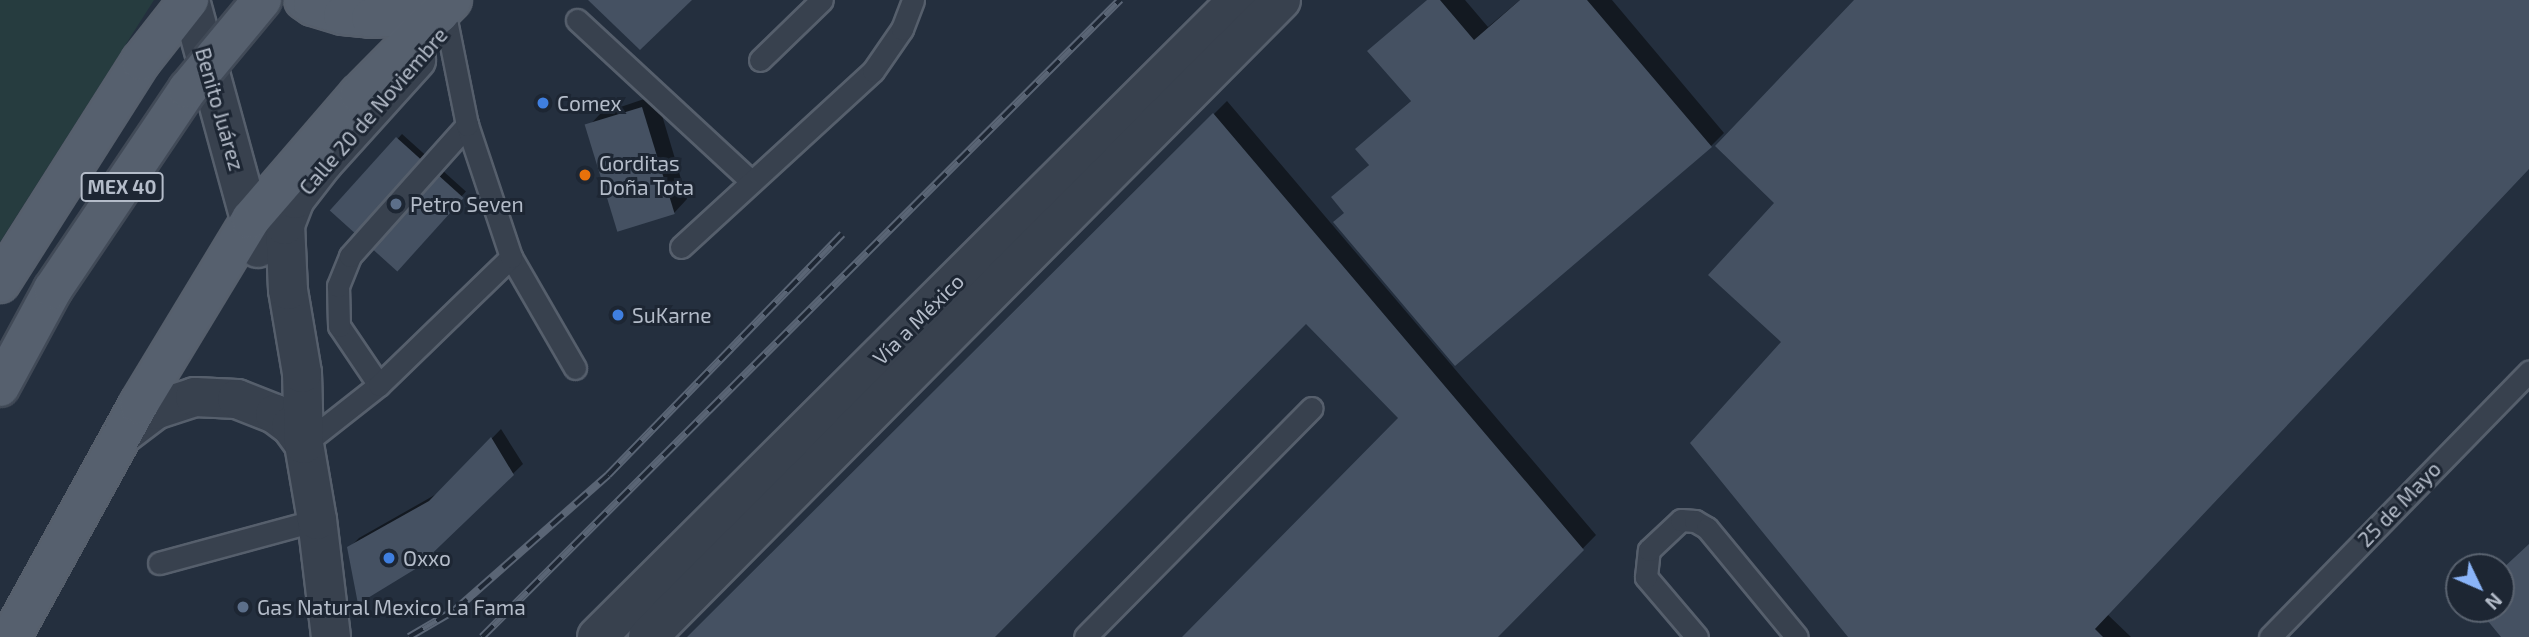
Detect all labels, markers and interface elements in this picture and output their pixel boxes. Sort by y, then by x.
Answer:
street label: Calle 20 de Noviembre [294,22,452,200]
street label: Benito Juárez [190,44,250,174]
place label: Comex [557,90,622,116]
marker: Comex [535,95,551,111]
place label: Gorditas Doña Tota [599,150,695,200]
marker: Gorditas Doña Tota [577,167,593,183]
road number: MEX 40 [80,172,164,202]
place label: Petro Seven [410,191,524,217]
marker: Petro Seven [388,196,404,212]
street label: Vía a México [867,268,969,370]
place label: SuKarne [632,302,712,328]
marker: SuKarne [610,307,626,323]
street label: 25 de Mayo [2352,456,2446,552]
place label: Oxxo [403,545,451,571]
marker: Oxxo [381,550,397,566]
north arrow [2445,553,2515,623]
text: N [2481,589,2507,614]
place label: Gas Natural Mexico La Fama [257,594,526,620]
marker: Gas Natural Mexico La Fama [235,599,251,615]

